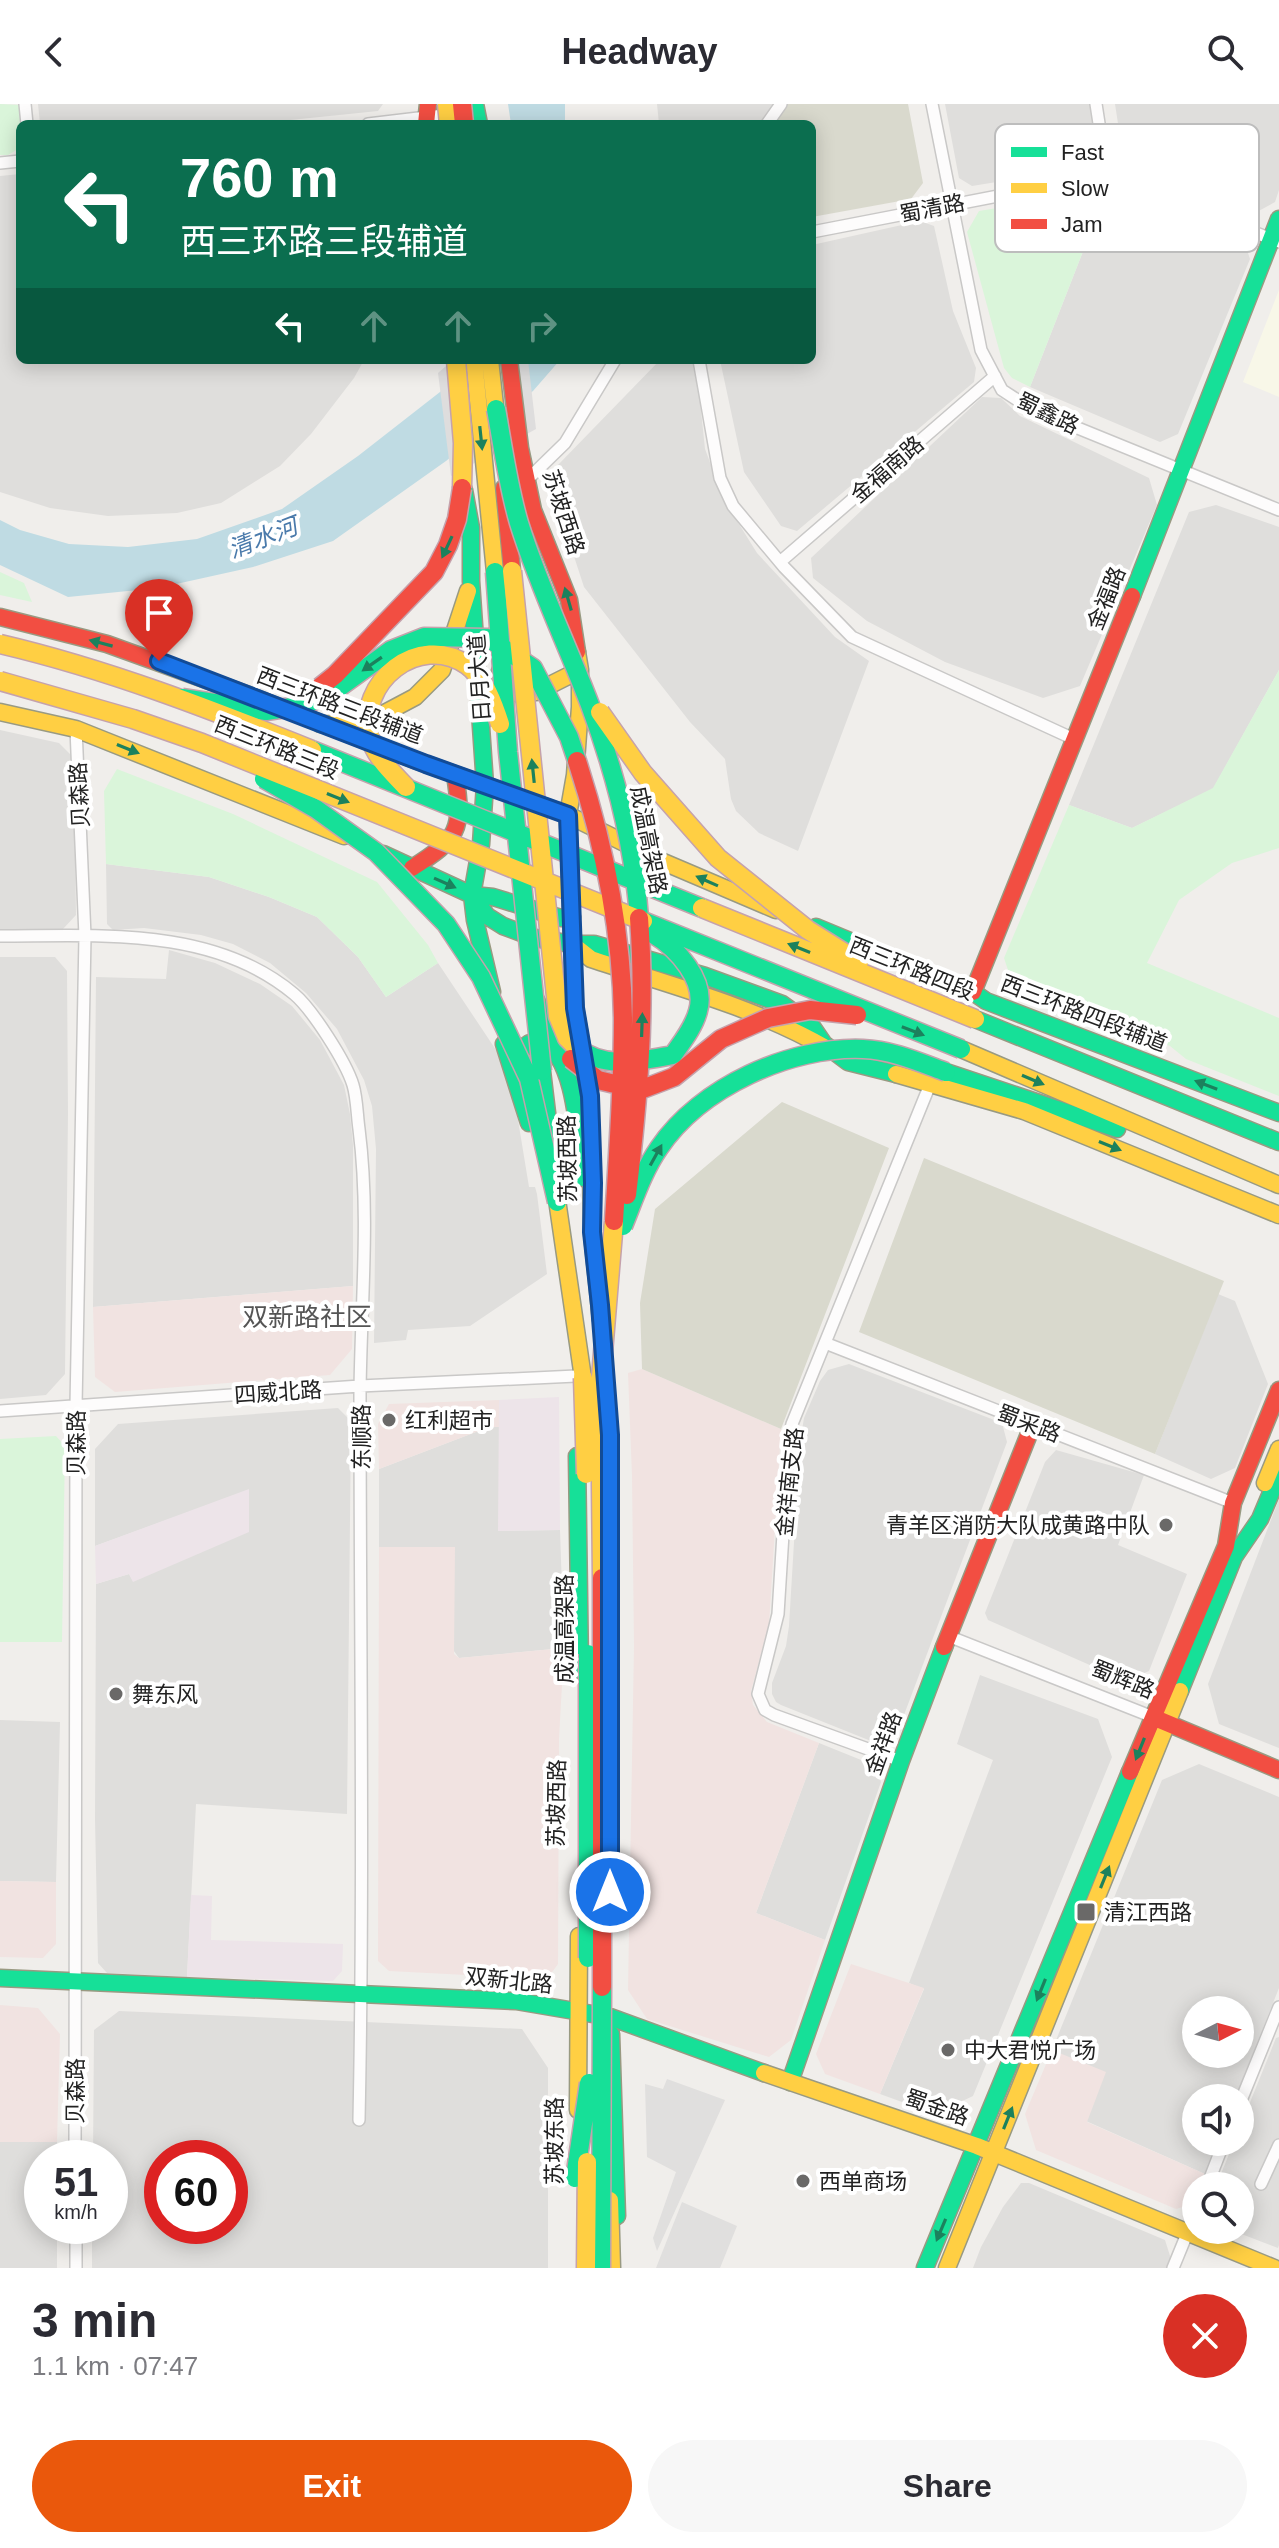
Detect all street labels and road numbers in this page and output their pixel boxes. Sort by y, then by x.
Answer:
street label: 蜀清路 [897,190,967,227]
street label: 蜀鑫路 [1013,388,1083,439]
street label: 金福南路 [846,431,929,508]
street label: 苏坡西路 [538,466,589,558]
street label: 金福路 [1083,563,1130,633]
street label: 日月大道 [464,633,495,723]
street label: 西三环路三段辅道 [253,661,427,749]
street label: 西三环路三段 [211,710,343,784]
street label: 贝森路 [65,761,94,829]
street label: 成温高架路 [626,784,671,896]
street label: 西三环路四段 [846,932,978,1005]
street label: 西三环路四段辅道 [997,970,1170,1057]
street label: 苏坡西路 [554,1115,581,1203]
street label: 四威北路 [233,1377,323,1408]
street label: 蜀采路 [994,1400,1064,1447]
street label: 东顺路 [349,1404,374,1470]
street label: 贝森路 [64,1410,89,1476]
street label: 金祥南支路 [771,1426,808,1538]
street label: 成温高架路 [552,1574,577,1684]
street label: 蜀辉路 [1088,1656,1158,1703]
street label: 金祥路 [860,1708,907,1778]
street label: 苏坡西路 [543,1759,570,1847]
street label: 双新北路 [464,1963,554,1998]
street label: 贝森路 [63,2058,88,2124]
street label: 蜀金路 [902,2085,972,2130]
street label: 苏坡东路 [542,2097,567,2185]

